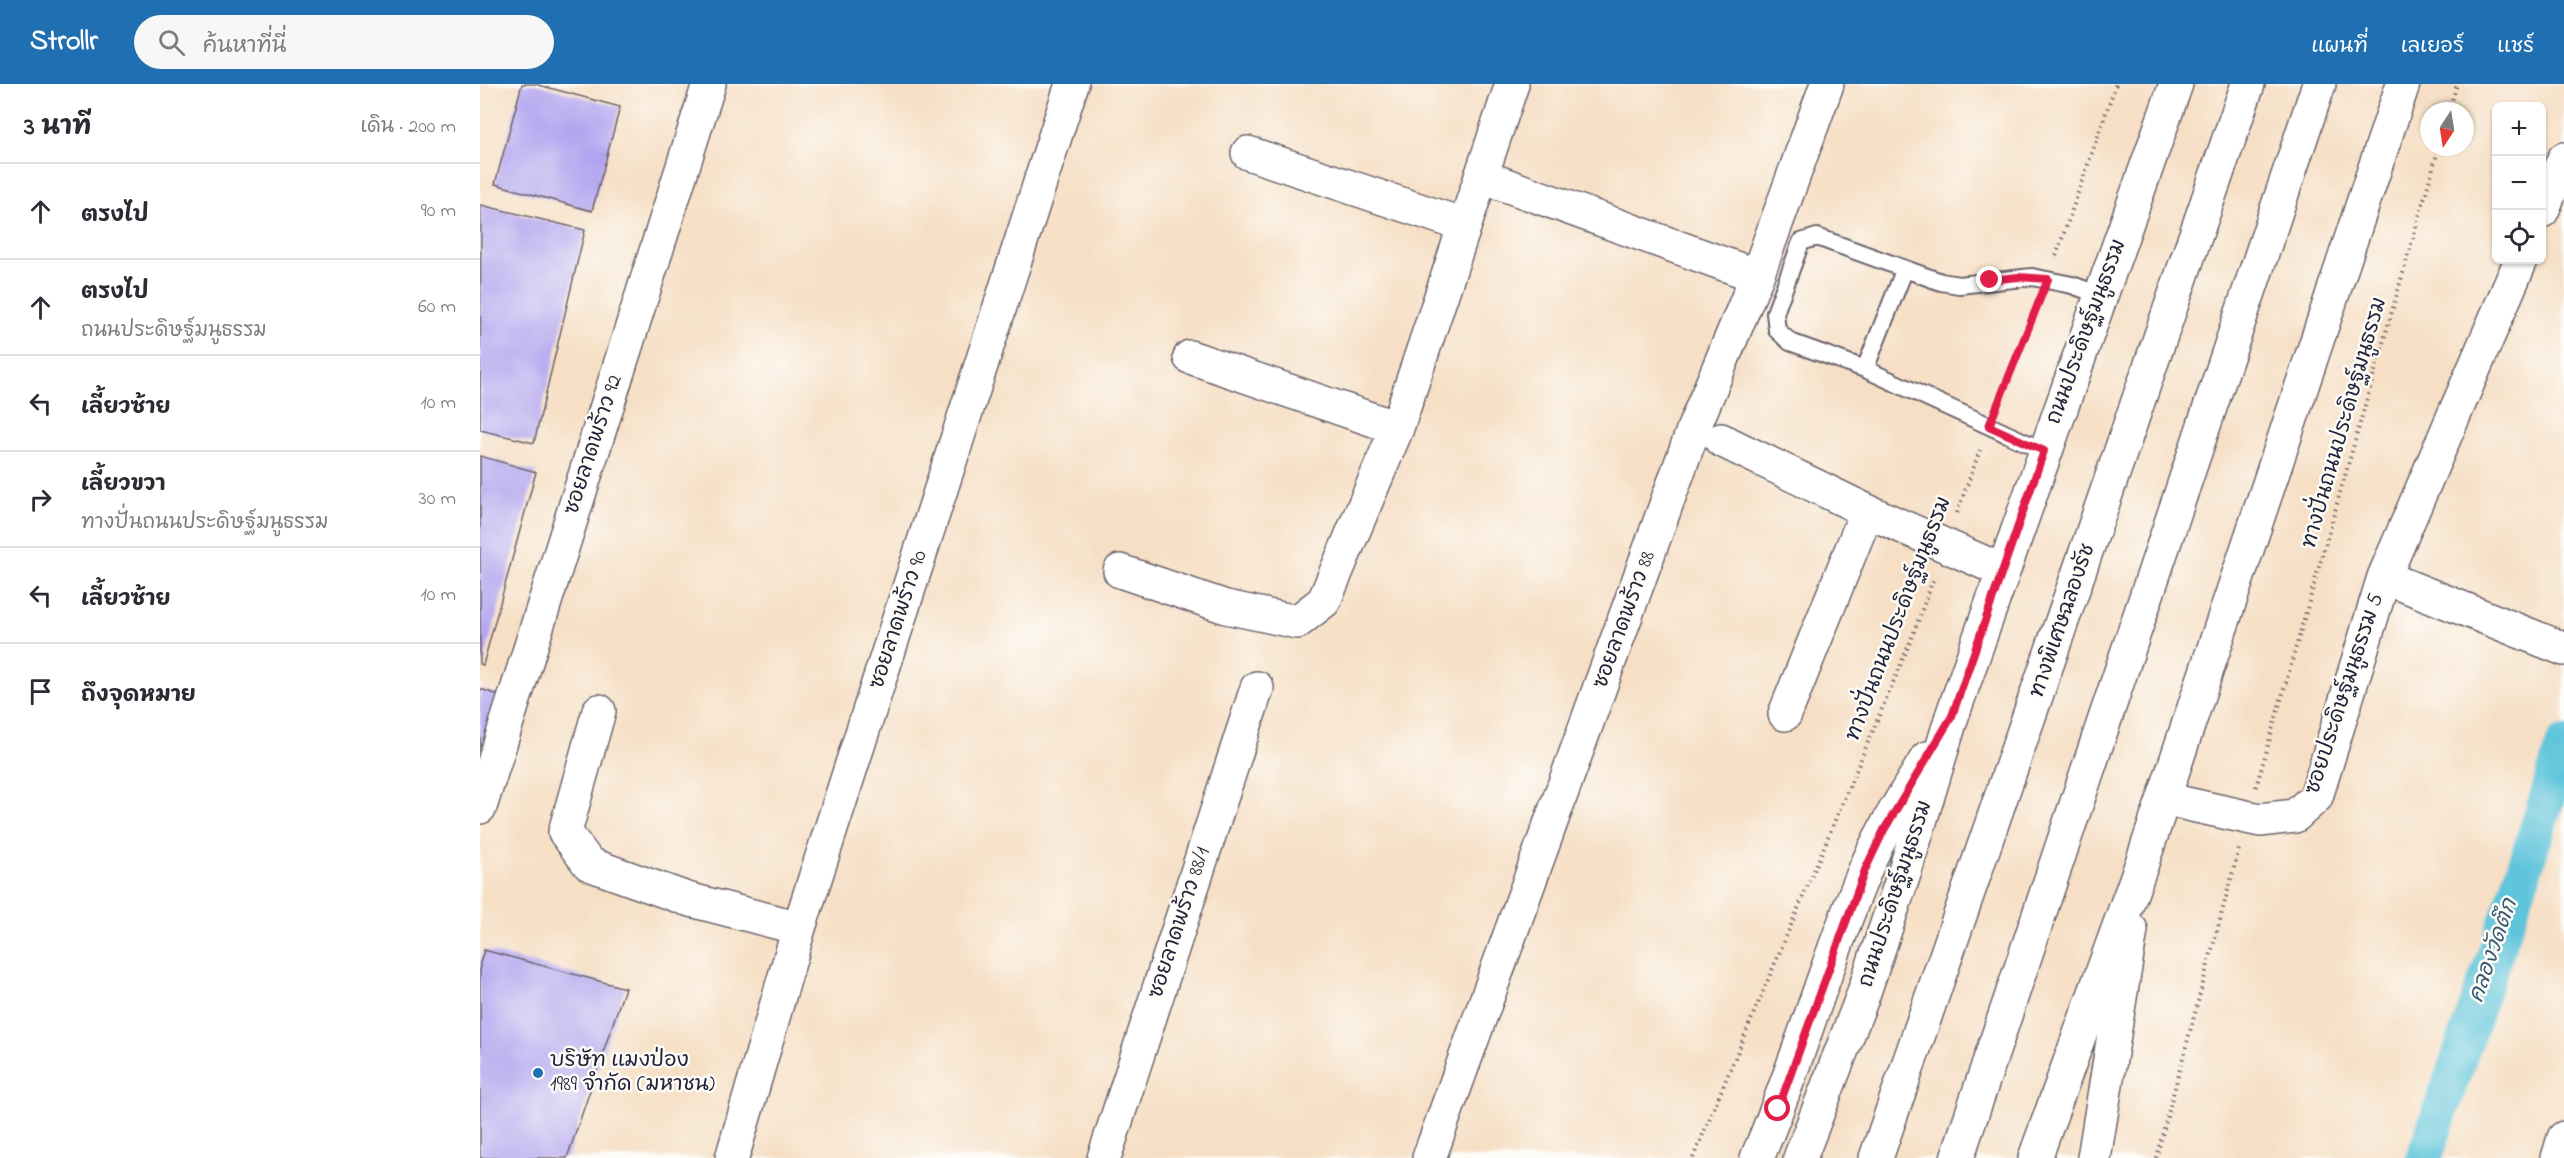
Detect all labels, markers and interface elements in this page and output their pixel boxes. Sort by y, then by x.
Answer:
search box [134,15,554,69]
text: Strollr [30,22,98,63]
icon: search [155,26,188,59]
text: ค้นหาที่นี่ [203,31,286,63]
text: แผนที่ [2311,32,2368,62]
text: เลเยอร์ [2401,32,2464,62]
text: แชร์ [2497,32,2534,62]
north arrow [2420,102,2474,156]
map controls [2492,102,2546,264]
button: + [2492,102,2546,156]
text: 3 นาที [24,109,91,147]
text: เดิน · 200 m [361,113,456,142]
button: − [2492,156,2546,210]
icon: ahead [24,195,57,228]
text: 90 m [421,197,456,226]
text: ตรงไป [81,200,149,232]
button: locate [2492,210,2546,264]
street label: ถนนประดิษฐ์มนูธรรม [2040,235,2134,429]
route end [1976,266,2002,292]
text: ตรงไป [81,277,149,309]
icon: ahead [24,291,57,324]
text: 60 m [418,293,456,322]
street label: ทางปั่นถนนประดิษฐ์มนูธรรม [2291,293,2395,552]
text: ถนนประดิษฐ์มนูธรรม [81,317,267,346]
street label: ซอยลาดพร้าว 92 [557,371,631,519]
icon: left [24,387,57,420]
text: 10 m [420,389,456,418]
text: เลี้ยวซ้าย [81,392,171,424]
text: เลี้ยวขวา [81,469,165,501]
icon: right [24,483,57,516]
text: 30 m [419,485,456,514]
street label: ทางปั่นถนนประดิษฐ์มนูธรรม [1835,491,1960,746]
text: ทางปั่นถนนประดิษฐ์มนูธรรม [81,509,328,538]
street label: ทางพิเศษฉลองรัช [2023,540,2103,702]
street label: ซอยลาดพร้าว 90 [862,547,936,693]
street label: ซอยลาดพร้าว 88 [1586,547,1664,693]
icon: left [24,579,57,612]
text: 10 m [420,581,456,610]
text: เลี้ยวซ้าย [81,584,171,616]
street label: ซอยประดิษฐ์มนูธรรม 5 [2298,590,2392,798]
icon: arrive [24,675,57,708]
text: ถึงจุดหมาย [81,680,196,712]
street label: ถนนประดิษฐ์มนูธรรม [1852,797,1940,991]
street label: ซอยลาดพร้าว 88/1 [1141,843,1219,1003]
water label: คลองวัดตึก [2461,893,2527,1007]
place label: บริษัท แมงป่อง 1989 จำกัด (มหาชน) [550,1046,715,1100]
marker: บริษัท แมงป่อง 1989 จำกัด (มหาชน) [531,1066,545,1080]
route start [1764,1095,1790,1121]

